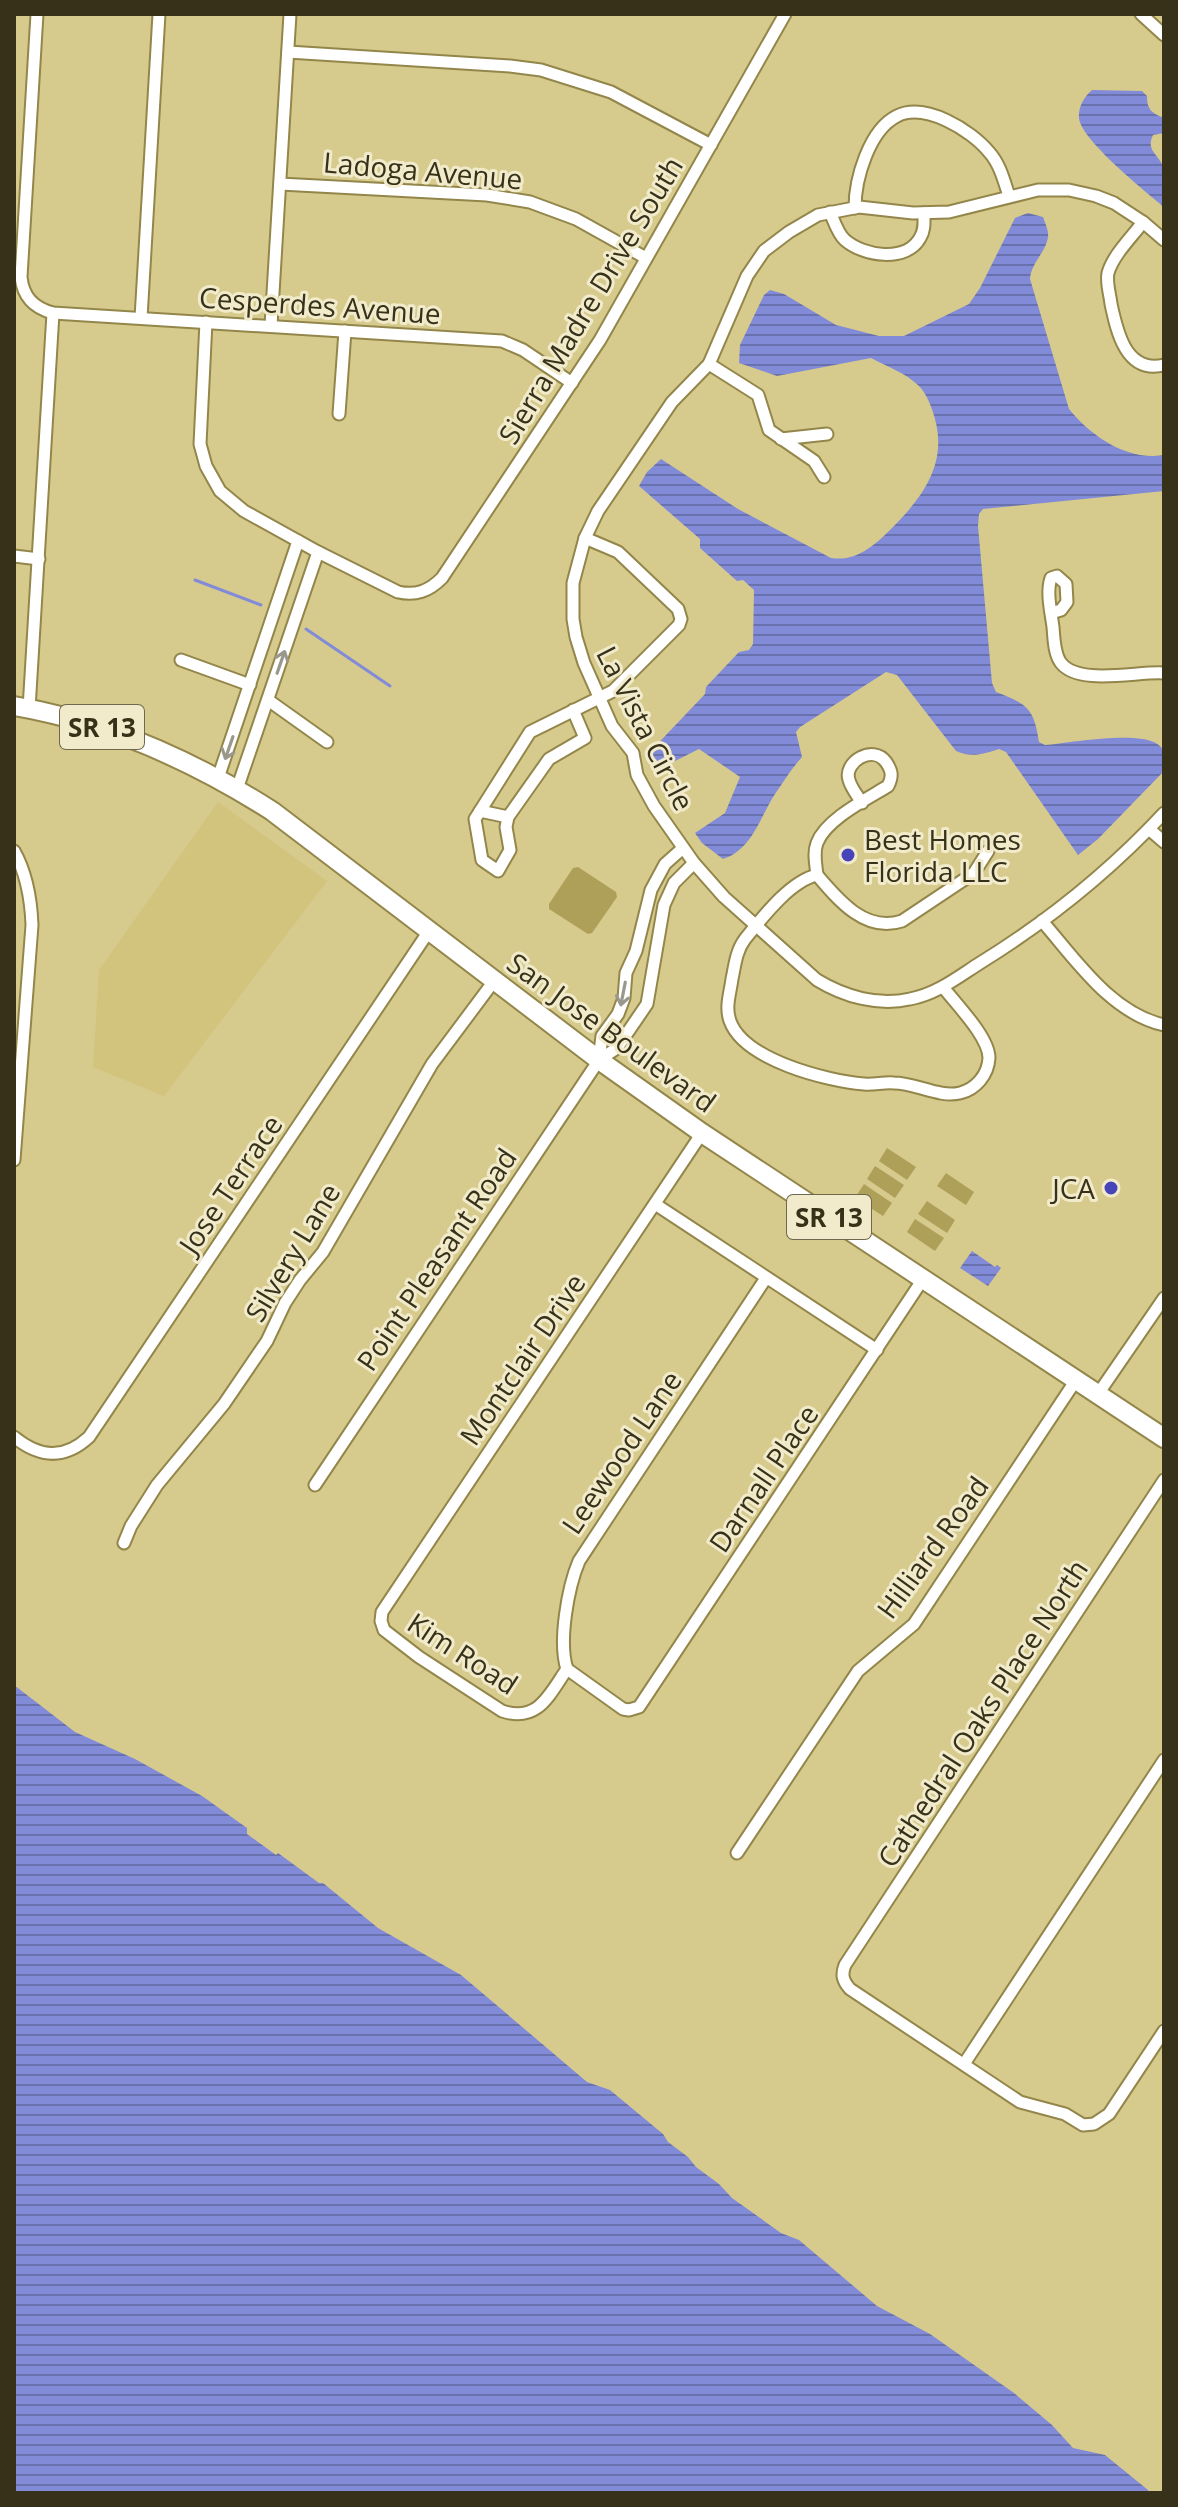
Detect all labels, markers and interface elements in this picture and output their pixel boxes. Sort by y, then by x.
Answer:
street label: Ladoga Avenue [322,142,524,198]
street label: Sierra Madre Drive South [489,149,691,451]
street label: Cesperdes Avenue [198,278,442,332]
street label: La Vista Circle [588,639,704,817]
one-way arrow [274,650,289,675]
road number: SR 13 [60,705,144,749]
one-way arrow [220,735,235,760]
place label: Best Homes Florida LLC [864,820,1021,890]
marker: Best Homes Florida LLC [839,846,857,864]
street label: San Jose Boulevard [500,943,724,1121]
one-way arrow [615,981,630,1006]
street label: Jose Terrace [168,1107,290,1263]
street label: Point Pleasant Road [347,1140,525,1378]
place label: JCA [1049,1169,1095,1207]
street label: Silvery Lane [236,1176,348,1328]
marker: JCA [1102,1179,1120,1197]
road number: SR 13 [787,1195,871,1239]
street label: Montclair Drive [450,1266,594,1452]
street label: Leewood Lane [552,1363,690,1541]
street label: Darnall Place [700,1397,826,1559]
street label: Hilliard Road [868,1468,996,1626]
street label: Cathedral Oaks Place North [868,1552,1096,1874]
street label: Kim Road [401,1603,525,1703]

